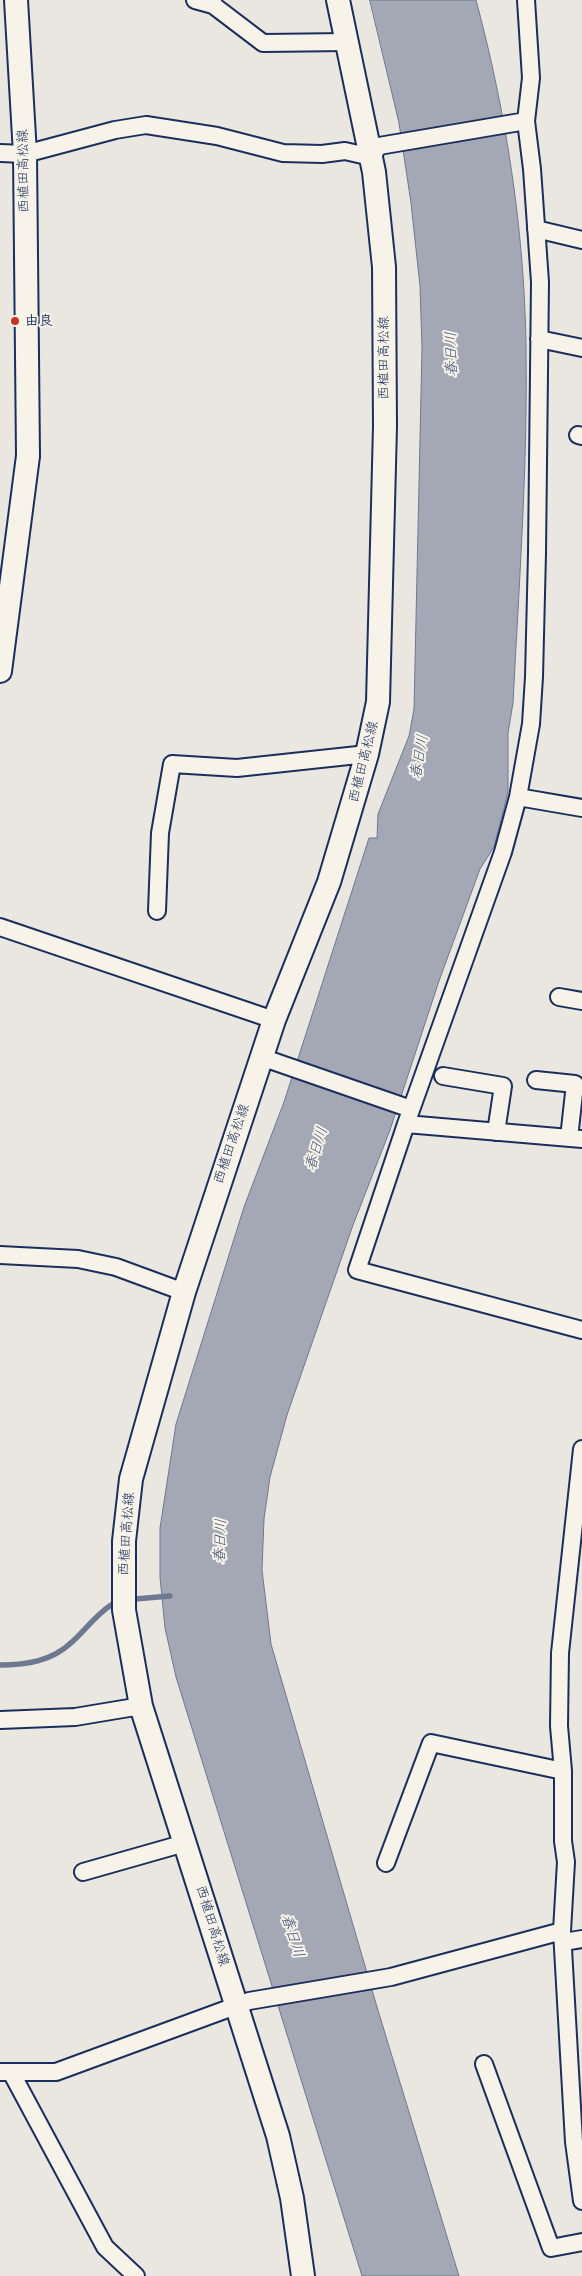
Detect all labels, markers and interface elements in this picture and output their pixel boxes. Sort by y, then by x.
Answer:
street label: 西植田高松線 [15,129,33,213]
place label: 由良 [25,313,53,329]
marker: 由良 [9,315,21,327]
street label: 西植田高松線 [376,316,392,400]
water label: 春日川 [443,331,461,377]
street label: 西植田高松線 [346,719,382,805]
water label: 春日川 [407,733,433,781]
street label: 西植田高松線 [210,1102,254,1186]
water label: 春日川 [302,1125,332,1173]
street label: 西植田高松線 [116,1492,138,1576]
water label: 春日川 [211,1518,231,1564]
street label: 西植田高松線 [192,1883,232,1969]
water label: 春日川 [276,1912,308,1960]

